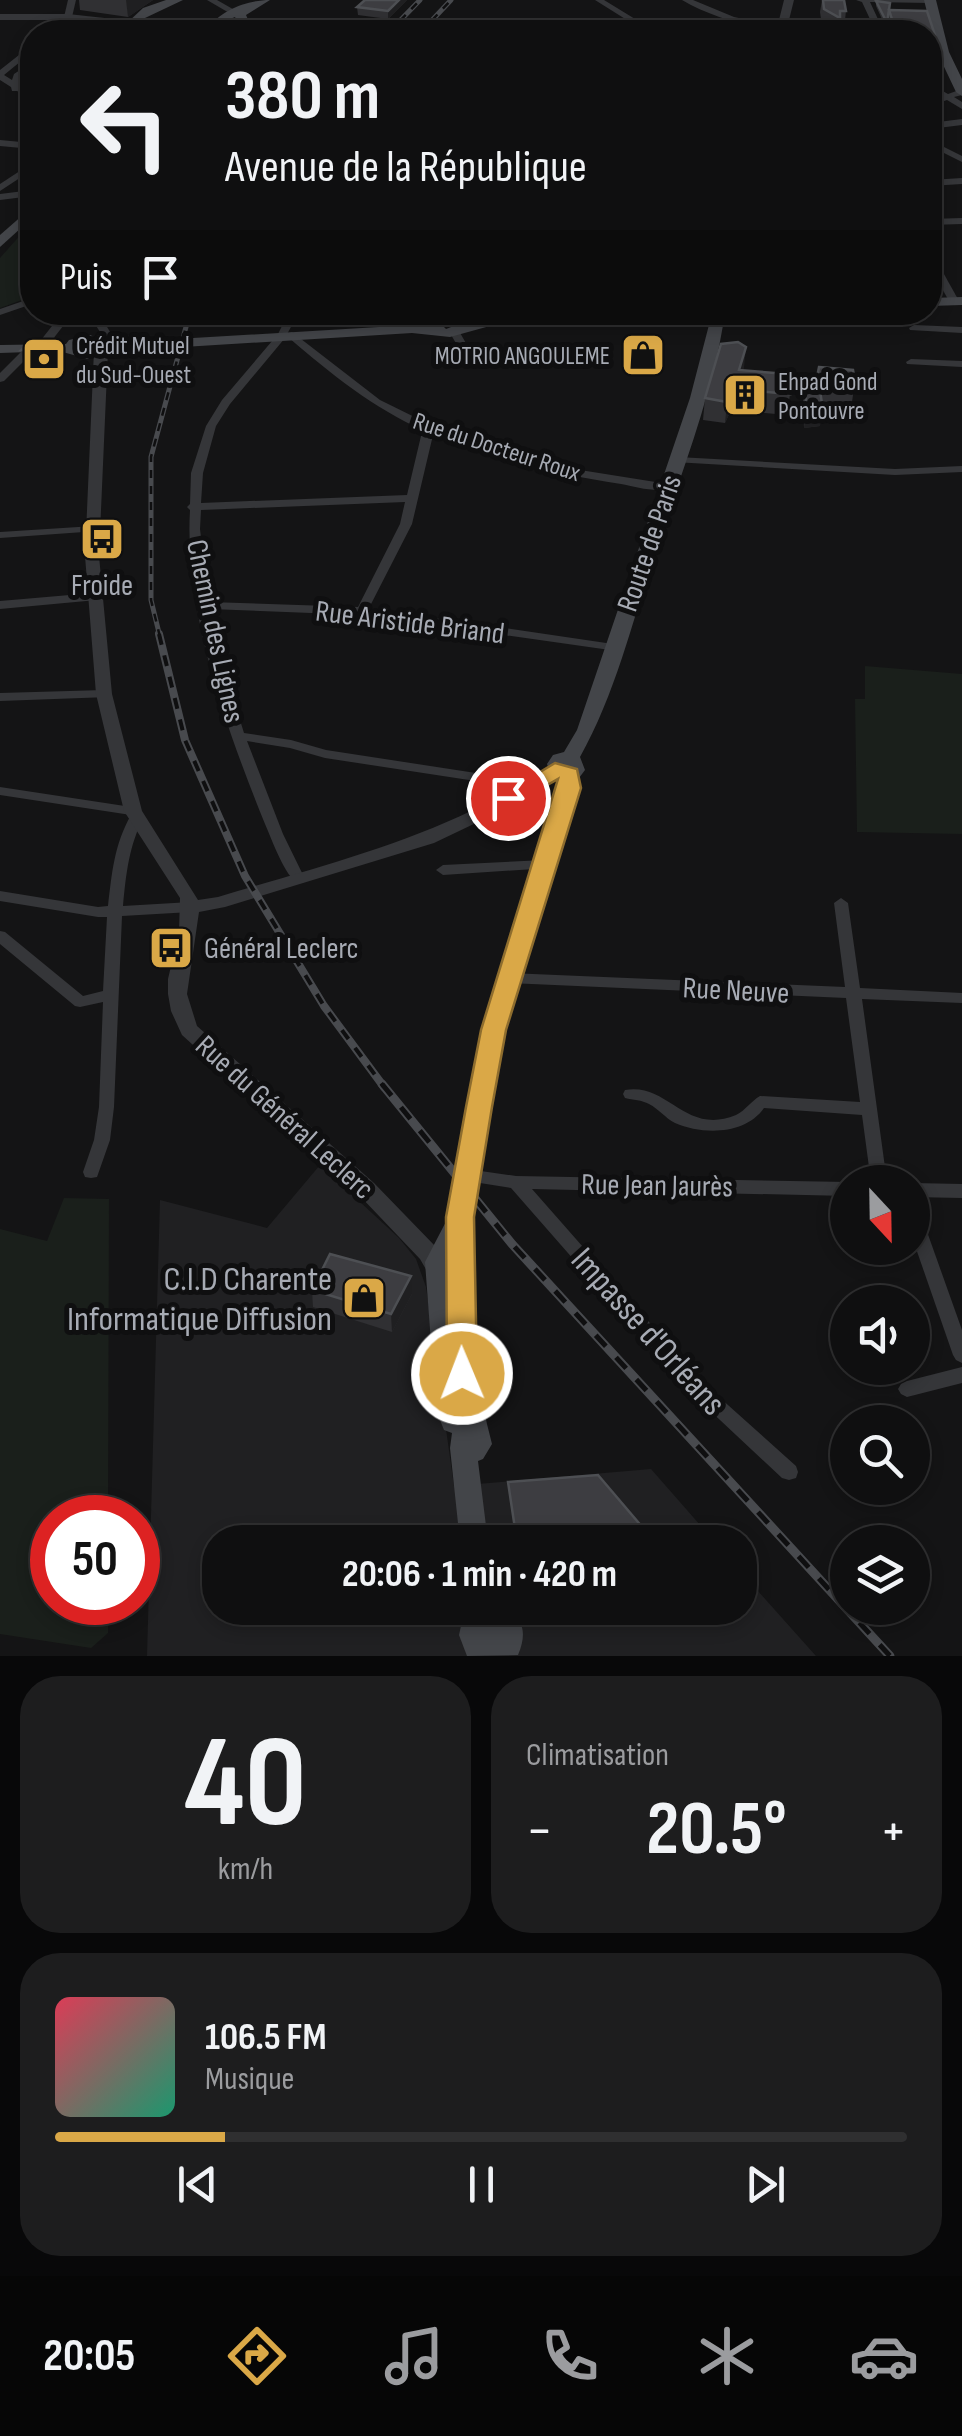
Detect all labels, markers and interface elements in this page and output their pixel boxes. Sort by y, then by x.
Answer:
text: 380 m [225,55,380,139]
icon: left [60,60,190,190]
text: Avenue de la République [225,140,587,195]
icon: arrive [133,250,188,305]
text: Puis [60,255,113,300]
place label: Crédit Mutuel du Sud-Ouest [76,331,191,391]
shop icon: MOTRIO ANGOULEME [620,332,666,378]
bank icon: Crédit Mutuel du Sud-Ouest [21,336,67,382]
place label: MOTRIO ANGOULEME [435,341,610,372]
place label: Ehpad Gond Pontouvre [778,367,877,427]
building icon: Ehpad Gond Pontouvre [722,372,768,418]
street label: Rue du Docteur Roux [409,406,585,489]
street label: Route de Paris [610,470,690,616]
bus stop icon: Froide [79,516,125,562]
street label: Chemin des Lignes [178,536,252,726]
place label: Froide [71,568,133,604]
street label: Rue Aristide Briand [313,594,506,652]
pin [466,756,551,841]
icon: arrive [481,771,536,826]
bus stop icon: Général Leclerc [148,925,194,971]
place label: Général Leclerc [204,931,359,967]
street label: Rue Neuve [682,970,790,1012]
street label: Rue du Général Leclerc [188,1028,381,1207]
north arrow [830,1165,930,1265]
map controls [830,1165,930,1625]
street label: Rue Jean Jaurès [581,1167,733,1205]
street label: Impasse d'Orléans [561,1239,734,1425]
place label: C.I.D Charente Informatique Diffusion [67,1258,332,1341]
shop icon: C.I.D Charente Informatique Diffusion [341,1275,387,1321]
button: sound [830,1285,930,1385]
position arrow [410,1322,514,1426]
button: search [830,1405,930,1505]
speed limit sign: 50 [30,1495,160,1625]
button: layers [830,1525,930,1625]
text: 20:06 · 1 min · 420 m [342,1552,617,1597]
text: 40 [184,1707,307,1863]
text: Climatisation [526,1736,669,1775]
text: 20.5° [646,1785,787,1876]
text: − [526,1798,553,1865]
text: + [880,1798,907,1865]
text: km/h [218,1850,273,1889]
text: 106.5 FM [205,2015,326,2060]
text: Musique [205,2060,294,2099]
icon: previous [170,2157,225,2212]
icon: pause [454,2157,509,2212]
icon: next [738,2157,793,2212]
icon: directions [222,2321,292,2391]
icon: music [379,2321,449,2391]
icon: phone [535,2321,605,2391]
icon: climate [692,2321,762,2391]
icon: car [849,2321,919,2391]
text: 20:05 [43,2329,135,2384]

